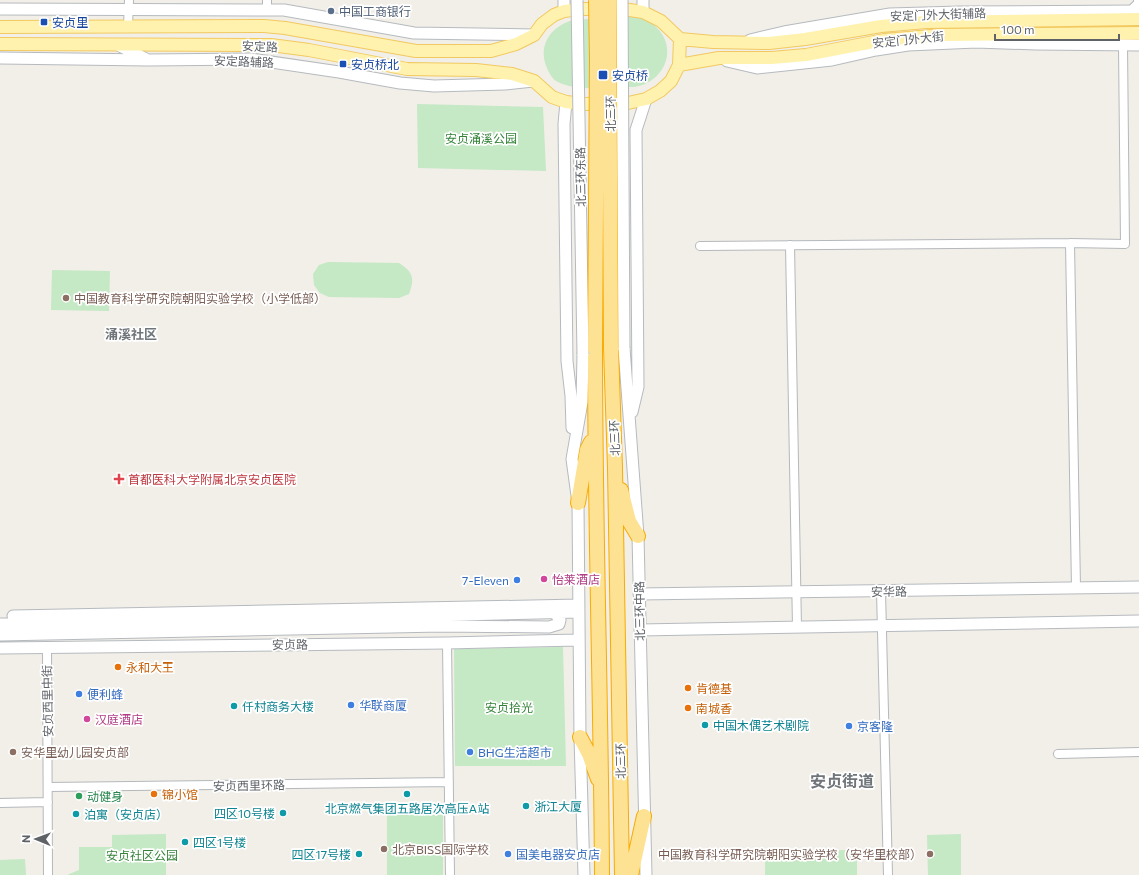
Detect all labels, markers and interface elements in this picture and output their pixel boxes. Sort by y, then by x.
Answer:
place label: 中国工商银行 [339,4,411,18]
street label: 安定门外大街辅路 [890,5,986,23]
marker: 中国工商银行 [326,6,336,16]
place label: 安贞里 [52,15,88,29]
scale bar [995,16,1119,42]
marker: 安贞里 [39,17,49,27]
text: 100 m [1001,22,1035,36]
street label: 安定门外大街 [871,28,945,50]
street label: 安定路 [242,38,278,54]
street label: 安定路辅路 [214,53,274,69]
place label: 安贞桥北 [351,57,399,71]
marker: 安贞桥北 [338,59,348,69]
place label: 安贞桥 [612,68,648,82]
marker: 安贞桥 [597,69,609,81]
street label: 北三环 [603,96,617,132]
park label: 安贞涌溪公园 [445,131,517,145]
street label: 北三环东路 [572,147,588,207]
place label: 中国教育科学研究院朝阳实验学校（小学低部） [74,291,326,305]
marker: 中国教育科学研究院朝阳实验学校（小学低部） [61,293,71,303]
district label: 涌溪社区 [105,326,157,342]
street label: 北三环 [606,420,622,456]
place label: 首都医科大学附属北京安贞医院 [128,472,296,486]
marker: 首都医科大学附属北京安贞医院 [113,473,125,485]
place label: 怡莱酒店 [552,572,600,586]
place label: 7-Eleven [462,573,509,587]
marker: 怡莱酒店 [539,574,549,584]
marker: 7-Eleven [512,575,522,585]
street label: 北三环中路 [631,581,647,641]
street label: 安华路 [871,584,907,598]
street label: 安贞路 [272,637,308,651]
place label: 永和大王 [126,660,174,674]
marker: 永和大王 [113,662,123,672]
street label: 安贞西里中街 [39,665,55,737]
place label: 肯德基 [696,681,732,695]
marker: 肯德基 [683,683,693,693]
place label: 便利蜂 [87,687,123,701]
marker: 便利蜂 [74,689,84,699]
place label: 华联商厦 [359,698,407,712]
place label: 仟村商务大楼 [242,699,314,713]
marker: 华联商厦 [346,700,356,710]
park label: 安贞拾光 [485,700,533,714]
marker: 仟村商务大楼 [229,701,239,711]
place label: 南城香 [696,701,732,715]
marker: 南城香 [683,703,693,713]
place label: 汉庭酒店 [95,712,143,726]
marker: 汉庭酒店 [82,714,92,724]
place label: 中国木偶艺术剧院 [713,718,809,732]
place label: 京客隆 [857,719,893,733]
marker: 中国木偶艺术剧院 [700,720,710,730]
marker: 京客隆 [844,721,854,731]
street label: 北三环 [613,743,627,779]
place label: 安华里幼儿园安贞部 [21,745,129,759]
place label: BHG生活超市 [478,745,552,759]
marker: 安华里幼儿园安贞部 [8,747,18,757]
marker: BHG生活超市 [465,747,475,757]
district label: 安贞街道 [810,771,874,790]
street label: 安贞西里环路 [213,777,285,793]
place label: 锦小馆 [162,787,198,801]
place label: 动健身 [87,789,123,803]
marker: 锦小馆 [149,789,159,799]
marker: 北京燃气集团五路居次高压A站 [402,789,412,799]
marker: 动健身 [74,791,84,801]
place label: 浙江大厦 [534,799,582,813]
place label: 北京燃气集团五路居次高压A站 [325,801,489,815]
marker: 浙江大厦 [521,801,531,811]
place label: 四区10号楼 [214,806,275,820]
place label: 泊寓（安贞店） [84,807,168,821]
marker: 四区10号楼 [278,808,288,818]
marker: 泊寓（安贞店） [71,809,81,819]
north arrow [16,819,56,859]
text: N [19,835,32,843]
place label: 四区1号楼 [193,835,246,849]
marker: 四区1号楼 [180,837,190,847]
place label: 北京BISS国际学校 [392,842,489,856]
marker: 北京BISS国际学校 [379,844,389,854]
place label: 四区17号楼 [292,847,351,861]
place label: 国美电器安贞店 [516,847,600,861]
place label: 中国教育科学研究院朝阳实验学校（安华里校部） [658,847,922,861]
park label: 安贞社区公园 [106,848,178,862]
marker: 四区17号楼 [354,849,364,859]
marker: 国美电器安贞店 [503,849,513,859]
marker: 中国教育科学研究院朝阳实验学校（安华里校部） [925,849,935,859]

